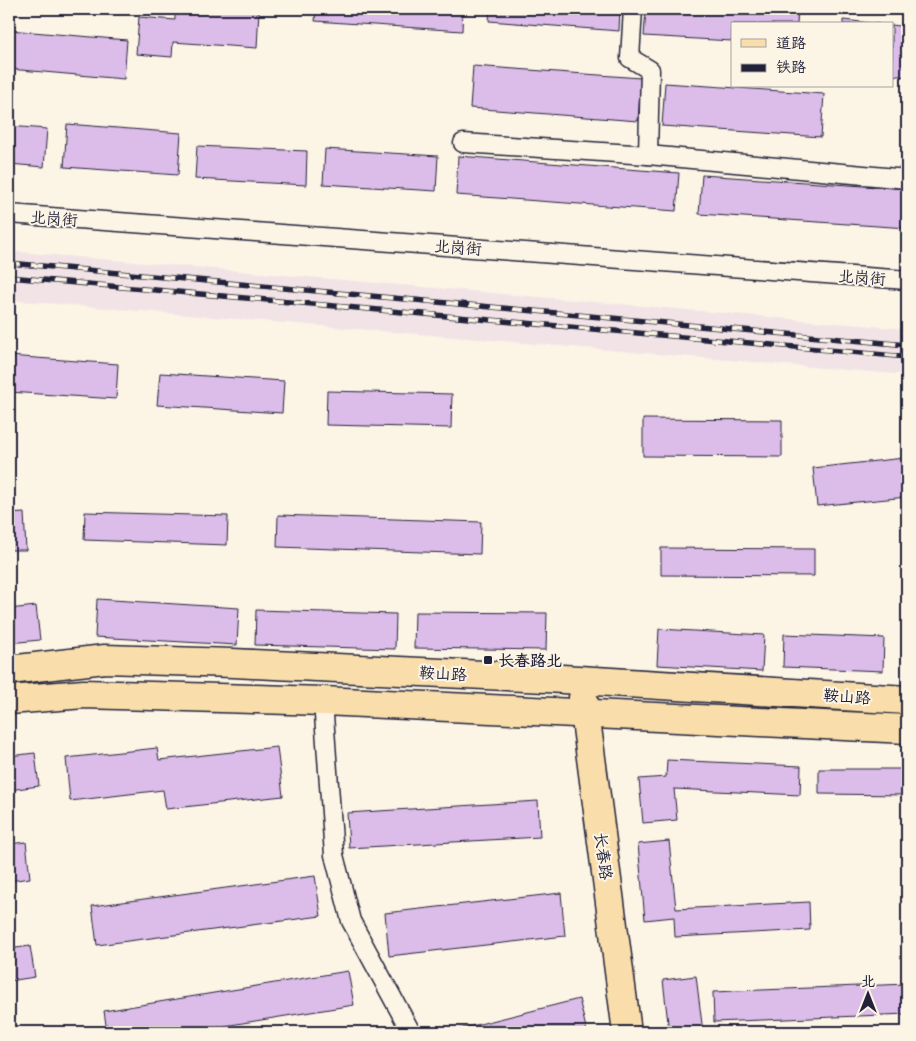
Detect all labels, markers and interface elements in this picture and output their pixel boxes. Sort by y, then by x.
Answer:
legend [731,22,894,88]
text: 道路 [776,33,806,55]
text: 铁路 [776,57,806,79]
street label: 北岗街 [29,206,79,234]
street label: 北岗街 [433,235,483,263]
street label: 北岗街 [837,265,887,293]
place label: 长春路北 [498,650,562,674]
marker: 长春路北 [482,654,494,666]
street label: 鞍山路 [418,662,467,688]
street label: 鞍山路 [822,684,872,712]
street label: 长春路 [587,831,617,882]
north arrow [844,968,894,1018]
text: 北 [861,972,875,993]

